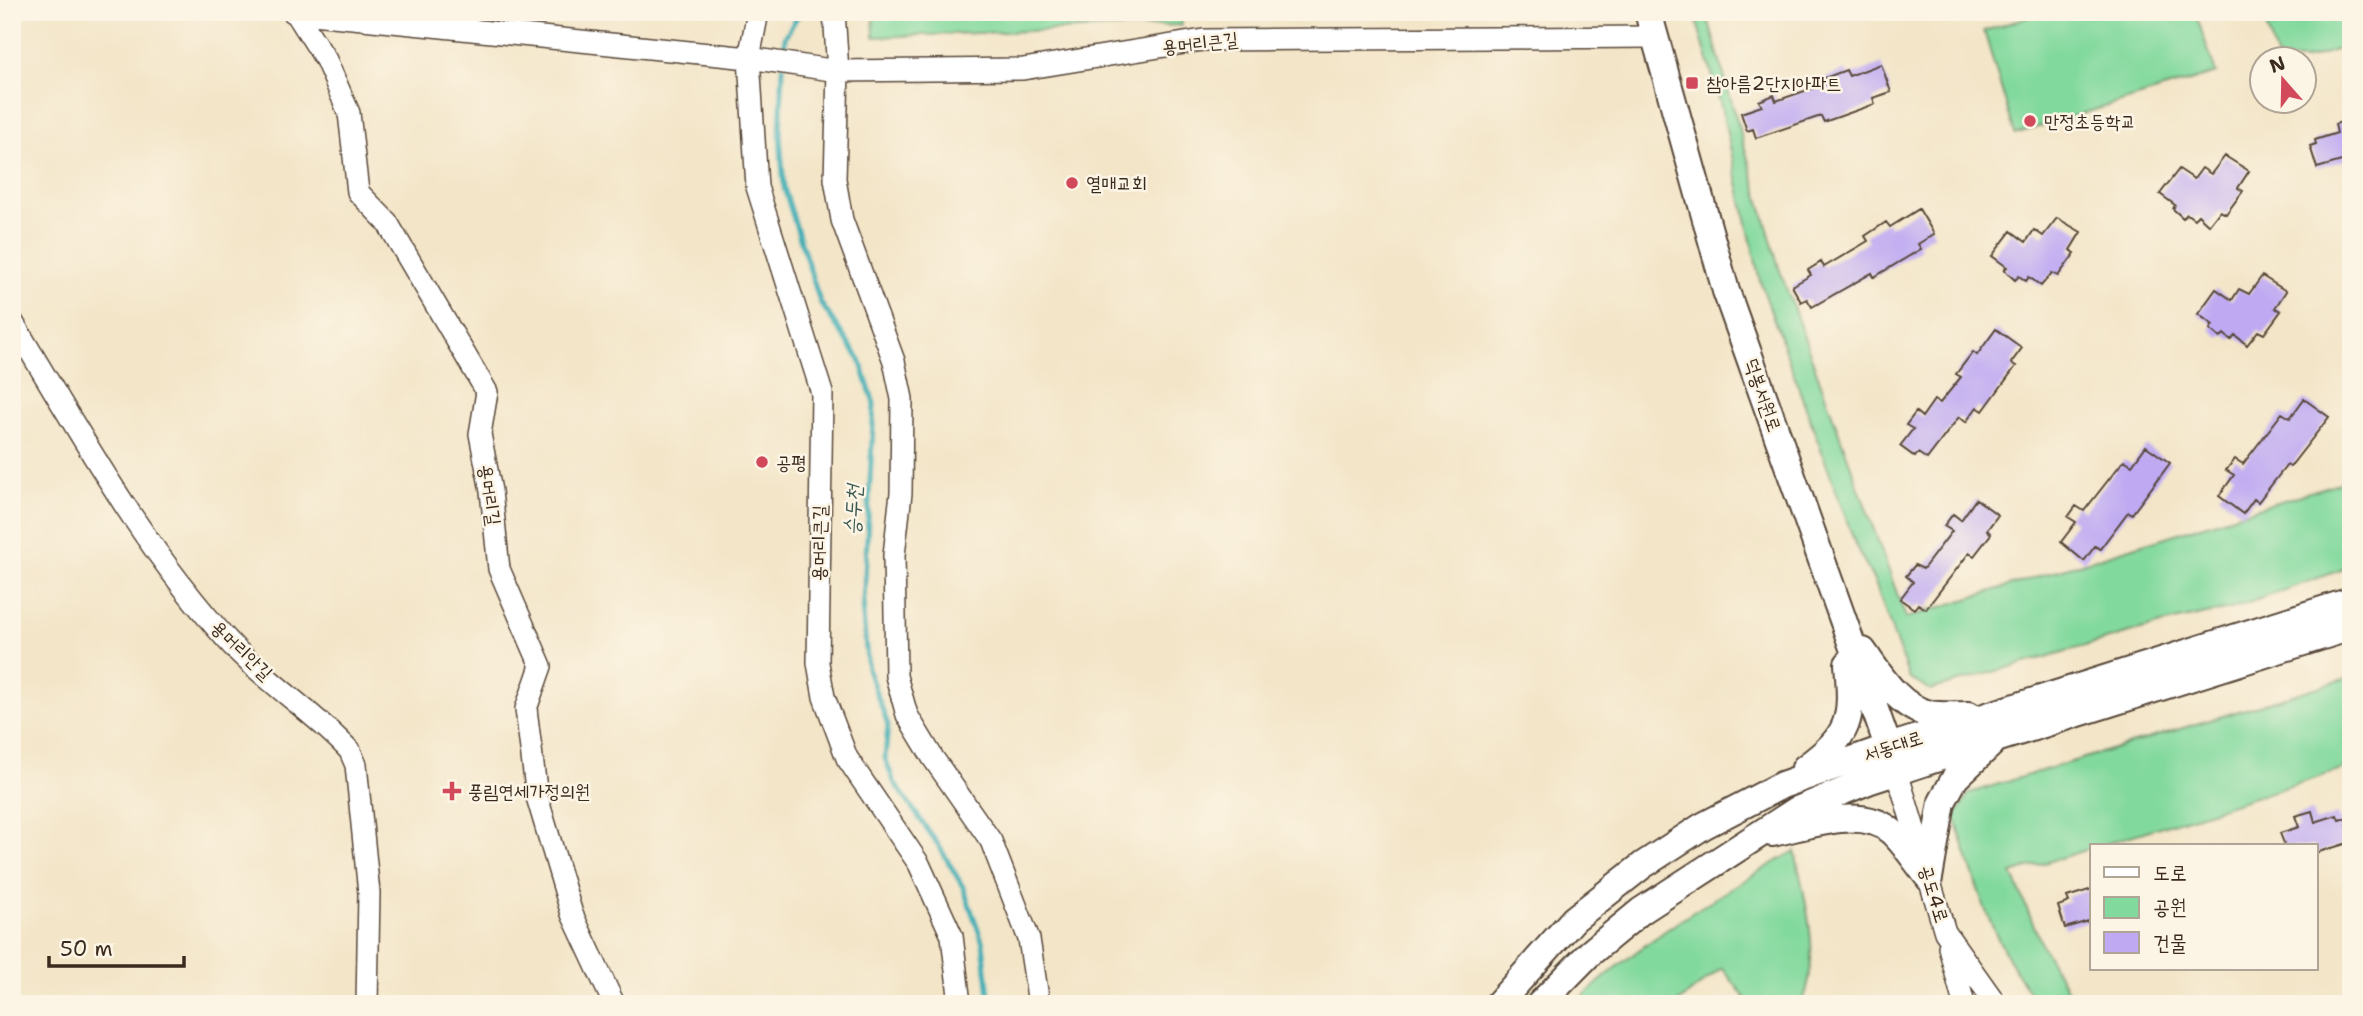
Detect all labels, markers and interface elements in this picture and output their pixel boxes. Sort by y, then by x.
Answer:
street label: 용머리큰길 [1161,27,1239,59]
north arrow [2248,46,2318,116]
text: N [2266,50,2289,79]
place label: 참아름2단지아파트 [1706,71,1842,96]
marker: 참아름2단지아파트 [1684,75,1700,91]
place label: 만정초등학교 [2044,109,2136,134]
marker: 만정초등학교 [2022,113,2038,129]
place label: 열매교회 [1086,171,1147,196]
marker: 열매교회 [1064,175,1080,191]
street label: 덕봉서원로 [1739,355,1787,435]
place label: 공평 [776,450,807,475]
marker: 공평 [754,454,770,470]
street label: 용머리길 [473,463,507,527]
water label: 승두천 [838,482,868,536]
street label: 용머리큰길 [806,505,832,581]
street label: 용머리안길 [206,614,278,686]
street label: 서동대로 [1860,725,1926,767]
place label: 풍림연세가정의원 [468,779,590,804]
marker: 풍림연세가정의원 [442,781,462,801]
legend [2090,844,2318,970]
text: 도로 [2153,859,2187,887]
street label: 공도4로 [1913,862,1955,926]
text: 공원 [2153,893,2187,921]
scale bar [49,925,184,969]
text: 건물 [2153,929,2187,957]
text: 50 m [60,935,113,963]

